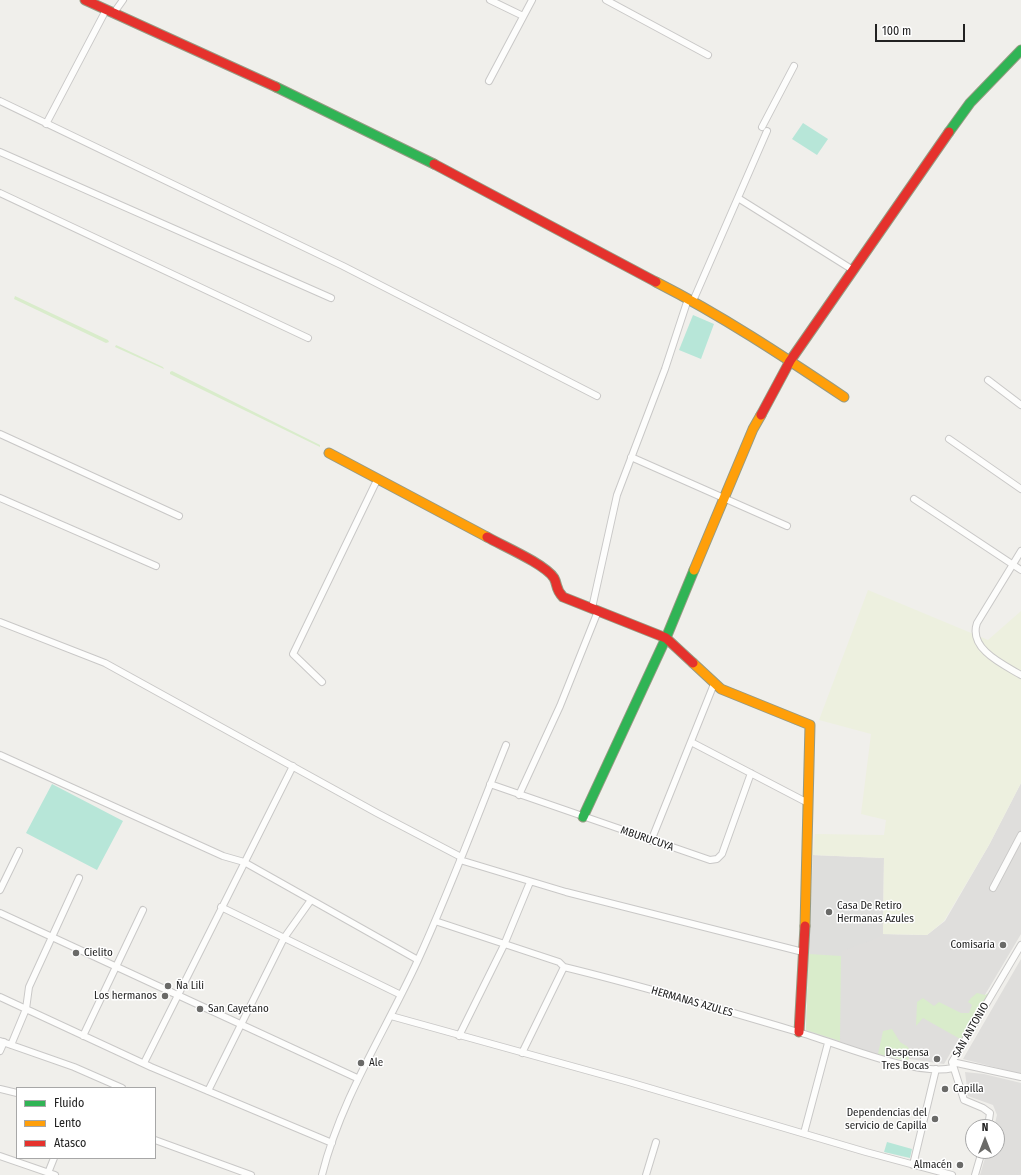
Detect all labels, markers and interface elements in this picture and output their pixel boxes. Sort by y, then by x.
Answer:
scale bar [877,16,967,42]
text: 100 m [882,24,911,38]
street label: MBURUCUYA [619,824,675,854]
place label: Casa De Retiro Hermanas Azules [837,899,914,925]
marker: Casa De Retiro Hermanas Azules [824,907,834,917]
place label: Comisaria [951,938,995,952]
marker: Comisaria [998,940,1008,950]
place label: Cielito [84,946,113,960]
marker: Cielito [71,948,81,958]
place label: Ña Lili [176,979,204,993]
marker: Ña Lili [163,981,173,991]
street label: HERMANAS AZULES [649,984,735,1020]
place label: Los hermanos [94,989,157,1003]
marker: Los hermanos [160,991,170,1001]
street label: SAN ANTONIO [950,1000,992,1060]
place label: San Cayetano [208,1002,269,1016]
marker: San Cayetano [195,1004,205,1014]
place label: Despensa Tres Bocas [882,1046,929,1072]
marker: Despensa Tres Bocas [932,1054,942,1064]
place label: Ale [369,1056,383,1070]
marker: Ale [356,1058,366,1068]
place label: Capilla [953,1082,984,1096]
marker: Capilla [940,1084,950,1094]
legend [16,1087,156,1159]
text: Fluido [54,1096,84,1110]
place label: Dependencias del servicio de Capilla [845,1106,927,1132]
marker: Dependencias del servicio de Capilla [930,1114,940,1124]
text: Lento [54,1116,81,1130]
north arrow [965,1119,1005,1159]
text: N [982,1121,988,1134]
text: Atasco [54,1136,86,1150]
place label: Almacén [914,1158,952,1172]
marker: Almacén [955,1160,965,1170]

